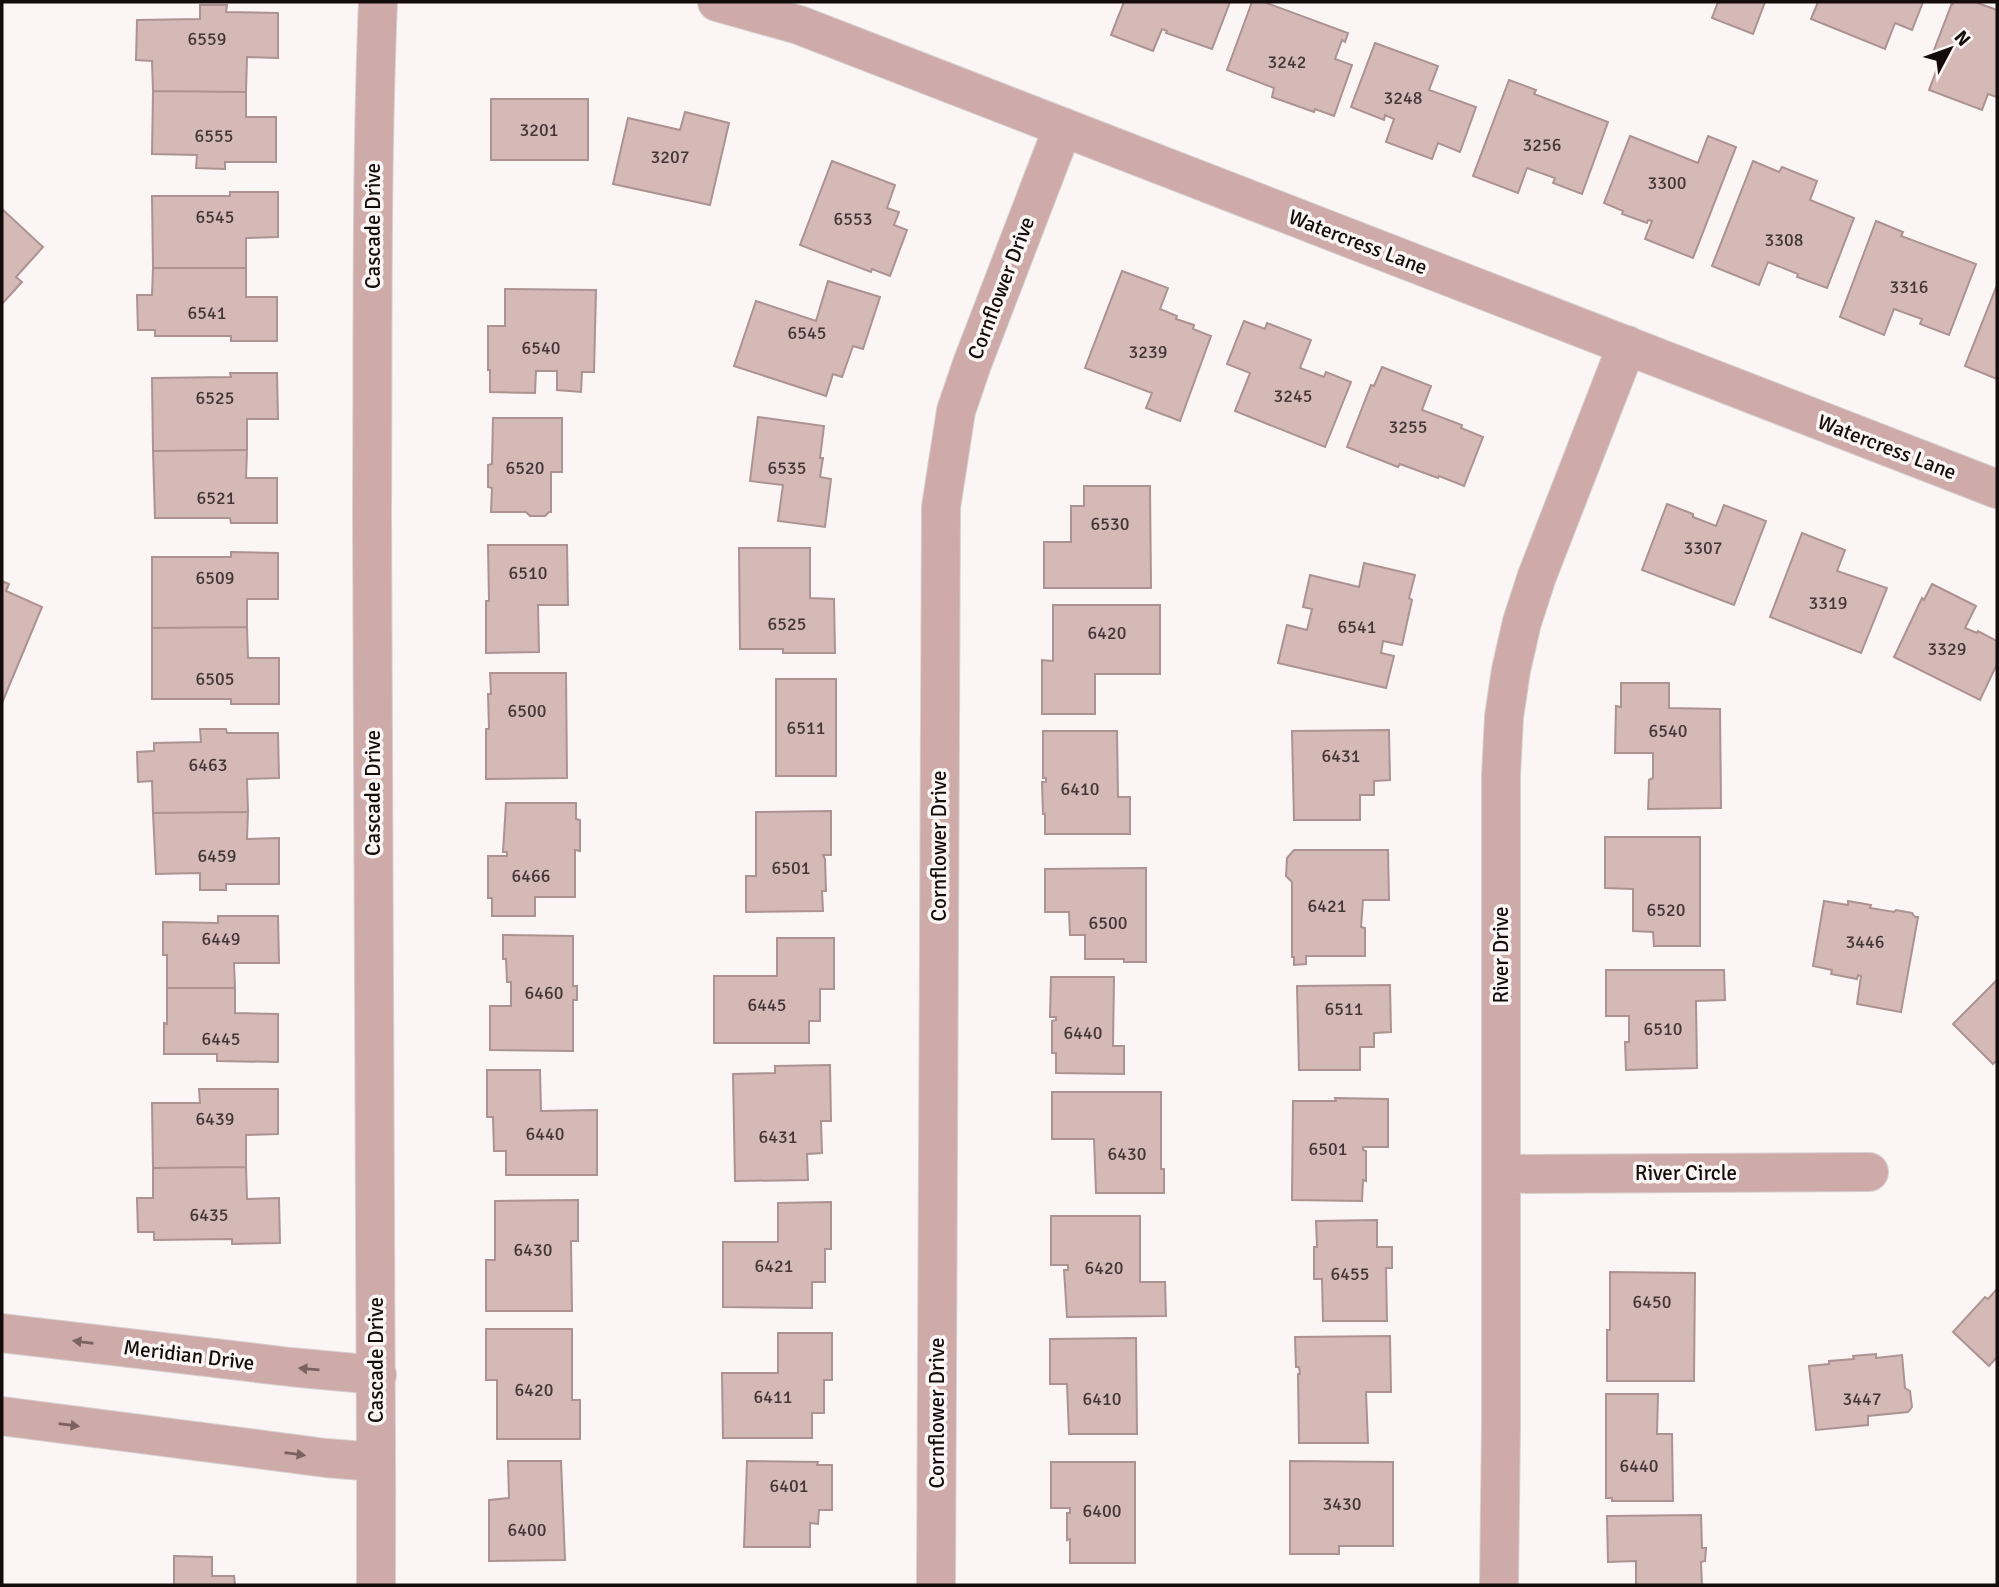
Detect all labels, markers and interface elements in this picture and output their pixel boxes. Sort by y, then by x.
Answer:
north arrow [1915,14,1985,84]
text: N [1949,26,1975,51]
house number: 6559 [188,28,226,50]
house number: 3242 [1268,51,1306,73]
house number: 3248 [1384,87,1422,109]
house number: 3201 [520,119,558,141]
house number: 6555 [195,125,233,147]
house number: 3256 [1523,134,1561,156]
house number: 3207 [651,146,689,168]
street label: Cascade Drive [360,163,386,289]
house number: 3300 [1648,172,1686,194]
street label: Watercress Lane [1285,204,1431,280]
house number: 6545 [196,206,234,228]
house number: 6553 [834,208,872,230]
street label: Cornflower Drive [962,213,1040,363]
house number: 3308 [1765,229,1803,251]
house number: 3316 [1890,276,1928,298]
house number: 6541 [188,302,226,324]
house number: 6545 [788,322,826,344]
house number: 6540 [522,337,560,359]
house number: 3239 [1129,341,1167,363]
house number: 3245 [1274,385,1312,407]
house number: 6525 [196,387,234,409]
street label: Watercress Lane [1814,409,1960,485]
house number: 3255 [1389,416,1427,438]
house number: 6520 [506,457,544,479]
house number: 6535 [768,457,806,479]
house number: 6521 [197,487,235,509]
house number: 6530 [1091,513,1129,535]
house number: 3307 [1684,537,1722,559]
house number: 6510 [509,562,547,584]
house number: 6509 [196,567,234,589]
house number: 3319 [1809,592,1847,614]
house number: 6525 [768,613,806,635]
house number: 6541 [1338,616,1376,638]
house number: 6420 [1088,622,1126,644]
house number: 3329 [1928,638,1966,660]
house number: 6505 [196,668,234,690]
house number: 6500 [508,700,546,722]
house number: 6511 [787,717,825,739]
house number: 6540 [1649,720,1687,742]
street label: Cascade Drive [360,730,386,856]
house number: 6431 [1322,745,1360,767]
house number: 6463 [189,754,227,776]
street label: Cornflower Drive [926,771,952,921]
house number: 6410 [1061,778,1099,800]
house number: 6459 [198,845,236,867]
house number: 6501 [772,857,810,879]
house number: 6466 [512,865,550,887]
house number: 6421 [1308,895,1346,917]
house number: 6520 [1647,899,1685,921]
street label: River Drive [1488,906,1514,1004]
house number: 6500 [1089,912,1127,934]
house number: 6449 [202,928,240,950]
house number: 3446 [1846,931,1884,953]
house number: 6460 [525,982,563,1004]
house number: 6445 [748,994,786,1016]
house number: 6511 [1325,998,1363,1020]
house number: 6510 [1644,1018,1682,1040]
house number: 6440 [1064,1022,1102,1044]
house number: 6445 [202,1028,240,1050]
house number: 6439 [196,1108,234,1130]
house number: 6440 [526,1123,564,1145]
house number: 6431 [759,1126,797,1148]
house number: 6501 [1309,1138,1347,1160]
house number: 6430 [1108,1143,1146,1165]
street label: River Circle [1635,1160,1737,1186]
house number: 6435 [190,1204,228,1226]
house number: 6430 [514,1239,552,1261]
house number: 6421 [755,1255,793,1277]
house number: 6420 [1085,1257,1123,1279]
house number: 6455 [1331,1263,1369,1285]
house number: 6450 [1633,1291,1671,1313]
street label: Cascade Drive [363,1297,389,1423]
street label: Meridian Drive [122,1334,256,1376]
one-way arrow [72,1337,94,1348]
street label: Cornflower Drive [924,1338,950,1488]
one-way arrow [298,1363,320,1374]
house number: 6420 [515,1379,553,1401]
house number: 6411 [754,1386,792,1408]
house number: 6410 [1083,1388,1121,1410]
house number: 3447 [1843,1388,1881,1410]
one-way arrow [59,1419,81,1430]
one-way arrow [284,1449,306,1460]
house number: 6440 [1620,1455,1658,1477]
house number: 6401 [770,1475,808,1497]
house number: 3430 [1323,1493,1361,1515]
house number: 6400 [1083,1500,1121,1522]
house number: 6400 [508,1519,546,1541]

